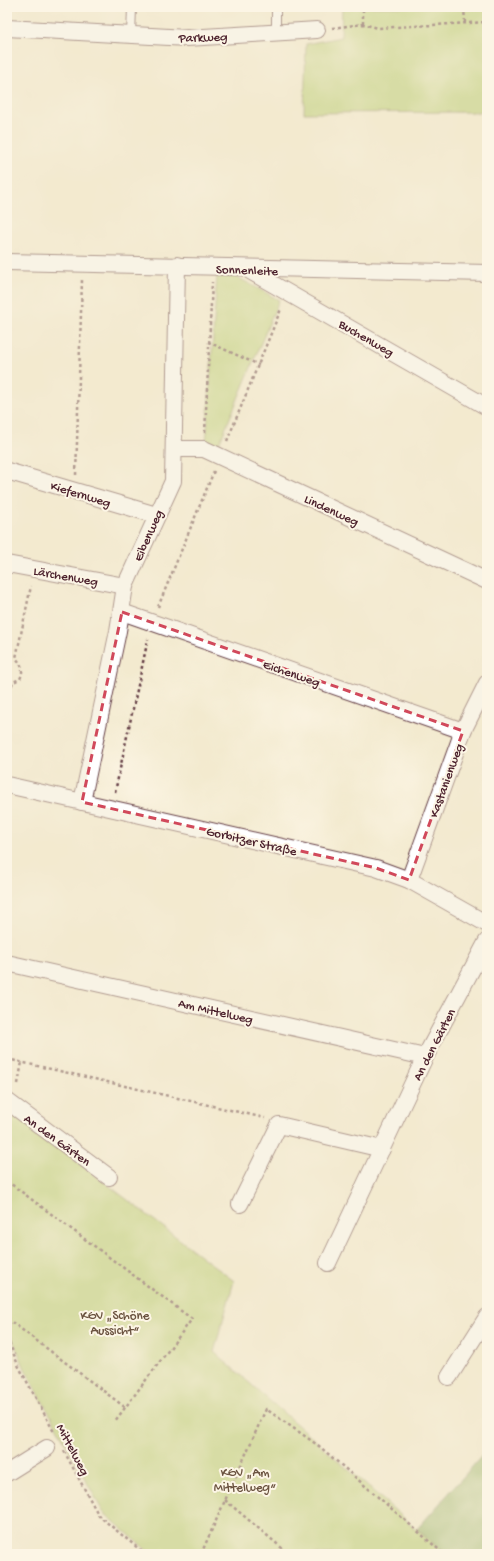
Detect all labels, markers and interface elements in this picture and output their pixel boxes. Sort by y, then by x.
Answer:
street label: Parkweg [177,30,228,47]
street label: Sonnenleite [215,263,279,280]
street label: Buchenweg [335,317,396,361]
street label: Kiefernweg [48,479,112,512]
street label: Lindenweg [301,492,361,530]
street label: Eibenweg [131,508,167,564]
street label: Lärchenweg [32,564,99,590]
street label: Eichenweg [261,658,322,691]
street label: Kastanienweg [427,742,468,820]
street label: Gorbitzer Straße [205,825,298,860]
street label: Am Mittelweg [177,997,254,1028]
street label: An den Gärten [411,1006,460,1084]
street label: An den Gärten [20,1112,93,1171]
park label: KGV „Schöne Aussicht“ [81,1309,150,1339]
street label: Mittelweg [52,1422,92,1479]
park label: KGV „Am Mittelweg“ [214,1466,276,1496]

